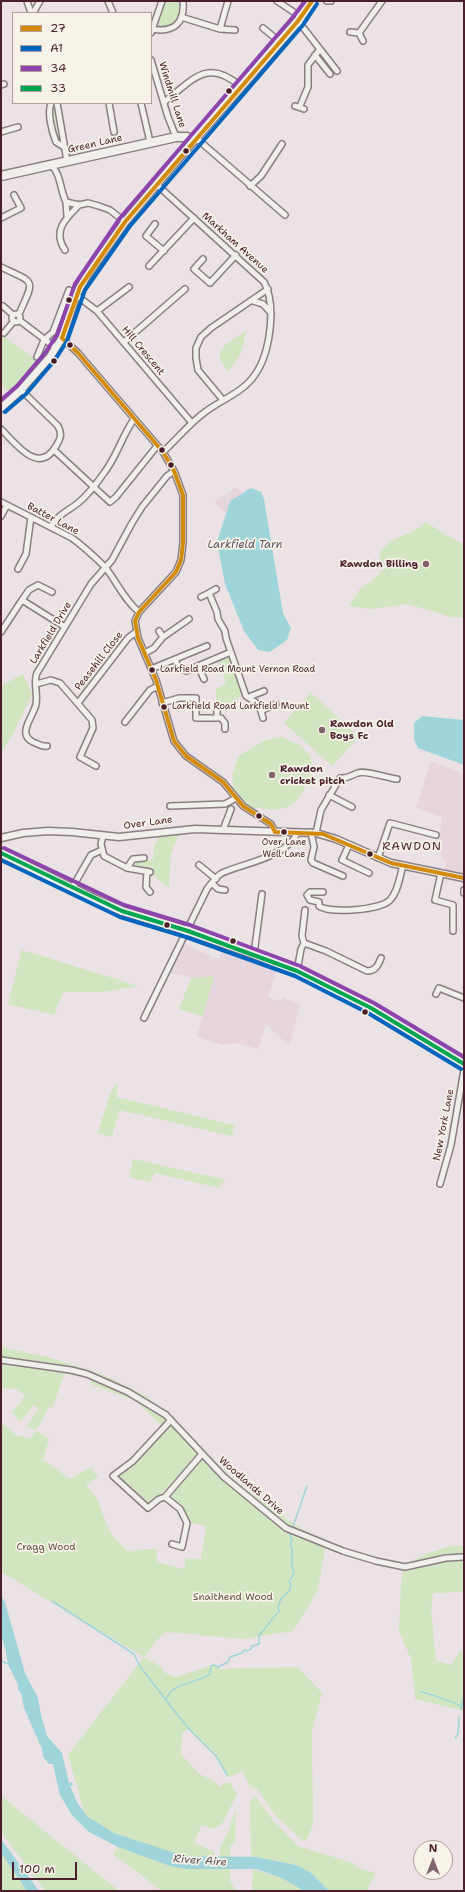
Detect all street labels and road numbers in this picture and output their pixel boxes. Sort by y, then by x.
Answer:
street label: Windmill Lane [156,60,188,130]
street label: Green Lane [67,132,123,156]
street label: Markham Avenue [199,210,271,276]
street label: Hill Crescent [119,324,167,378]
street label: Batter Lane [25,500,81,538]
street label: Larkfield Drive [28,600,74,666]
street label: Peasehill Close [72,629,126,693]
street label: Over Lane [123,814,173,832]
street label: New York Lane [431,1088,457,1162]
street label: Woodlands Drive [216,1455,286,1517]

